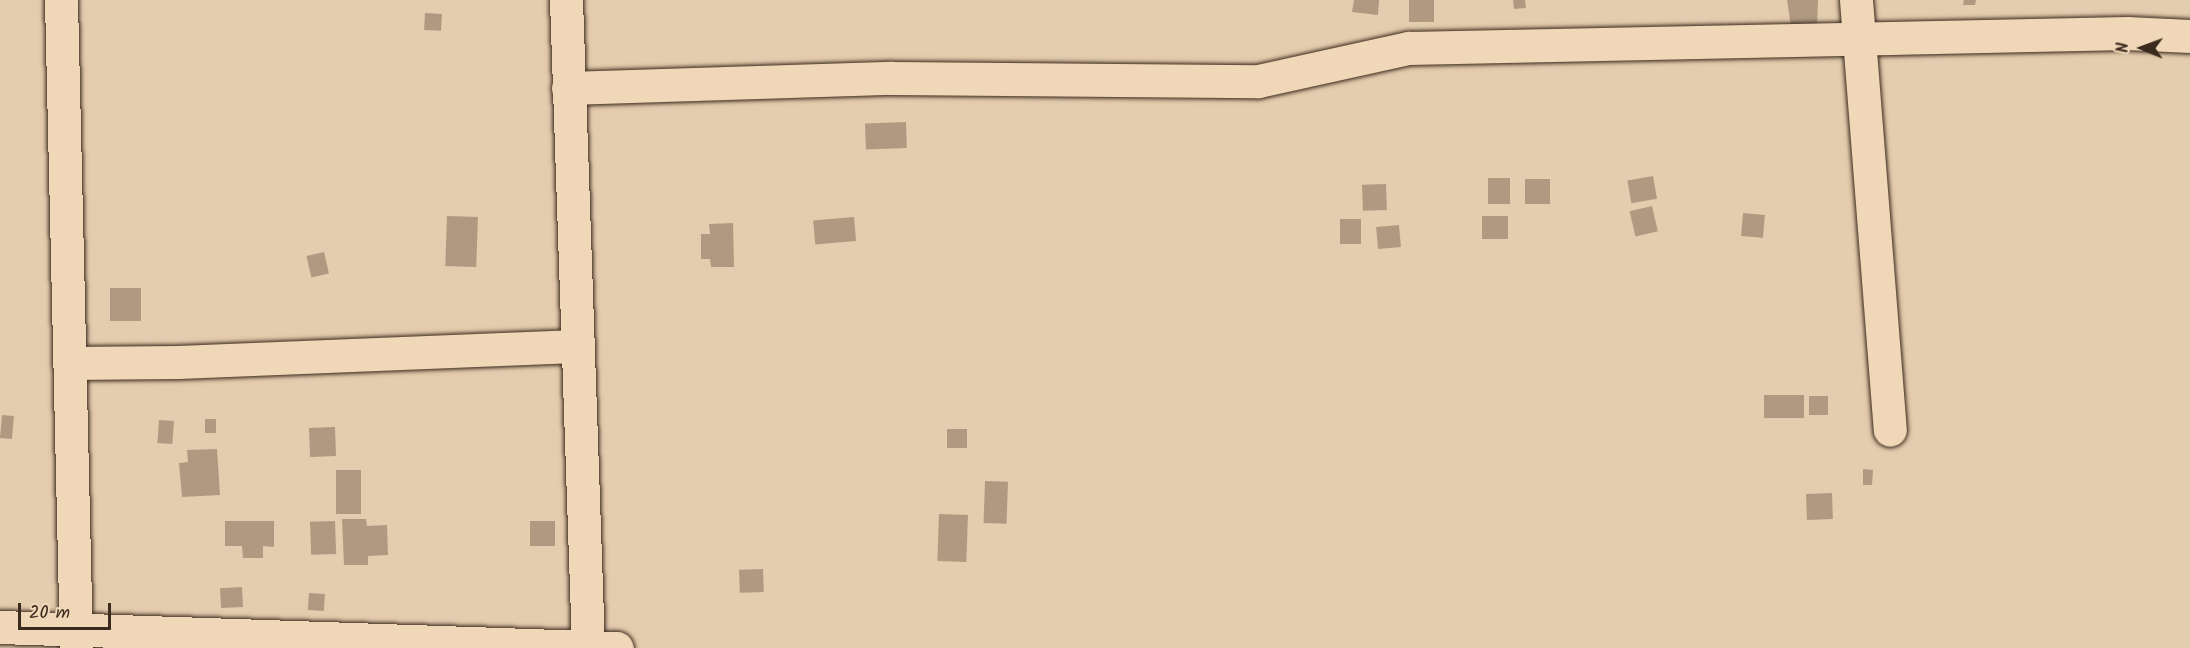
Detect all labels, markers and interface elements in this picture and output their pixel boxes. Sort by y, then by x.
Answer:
north arrow [2112,18,2172,78]
text: N [2111,42,2136,53]
scale bar [21,591,114,629]
text: 20 m [29,599,70,628]

